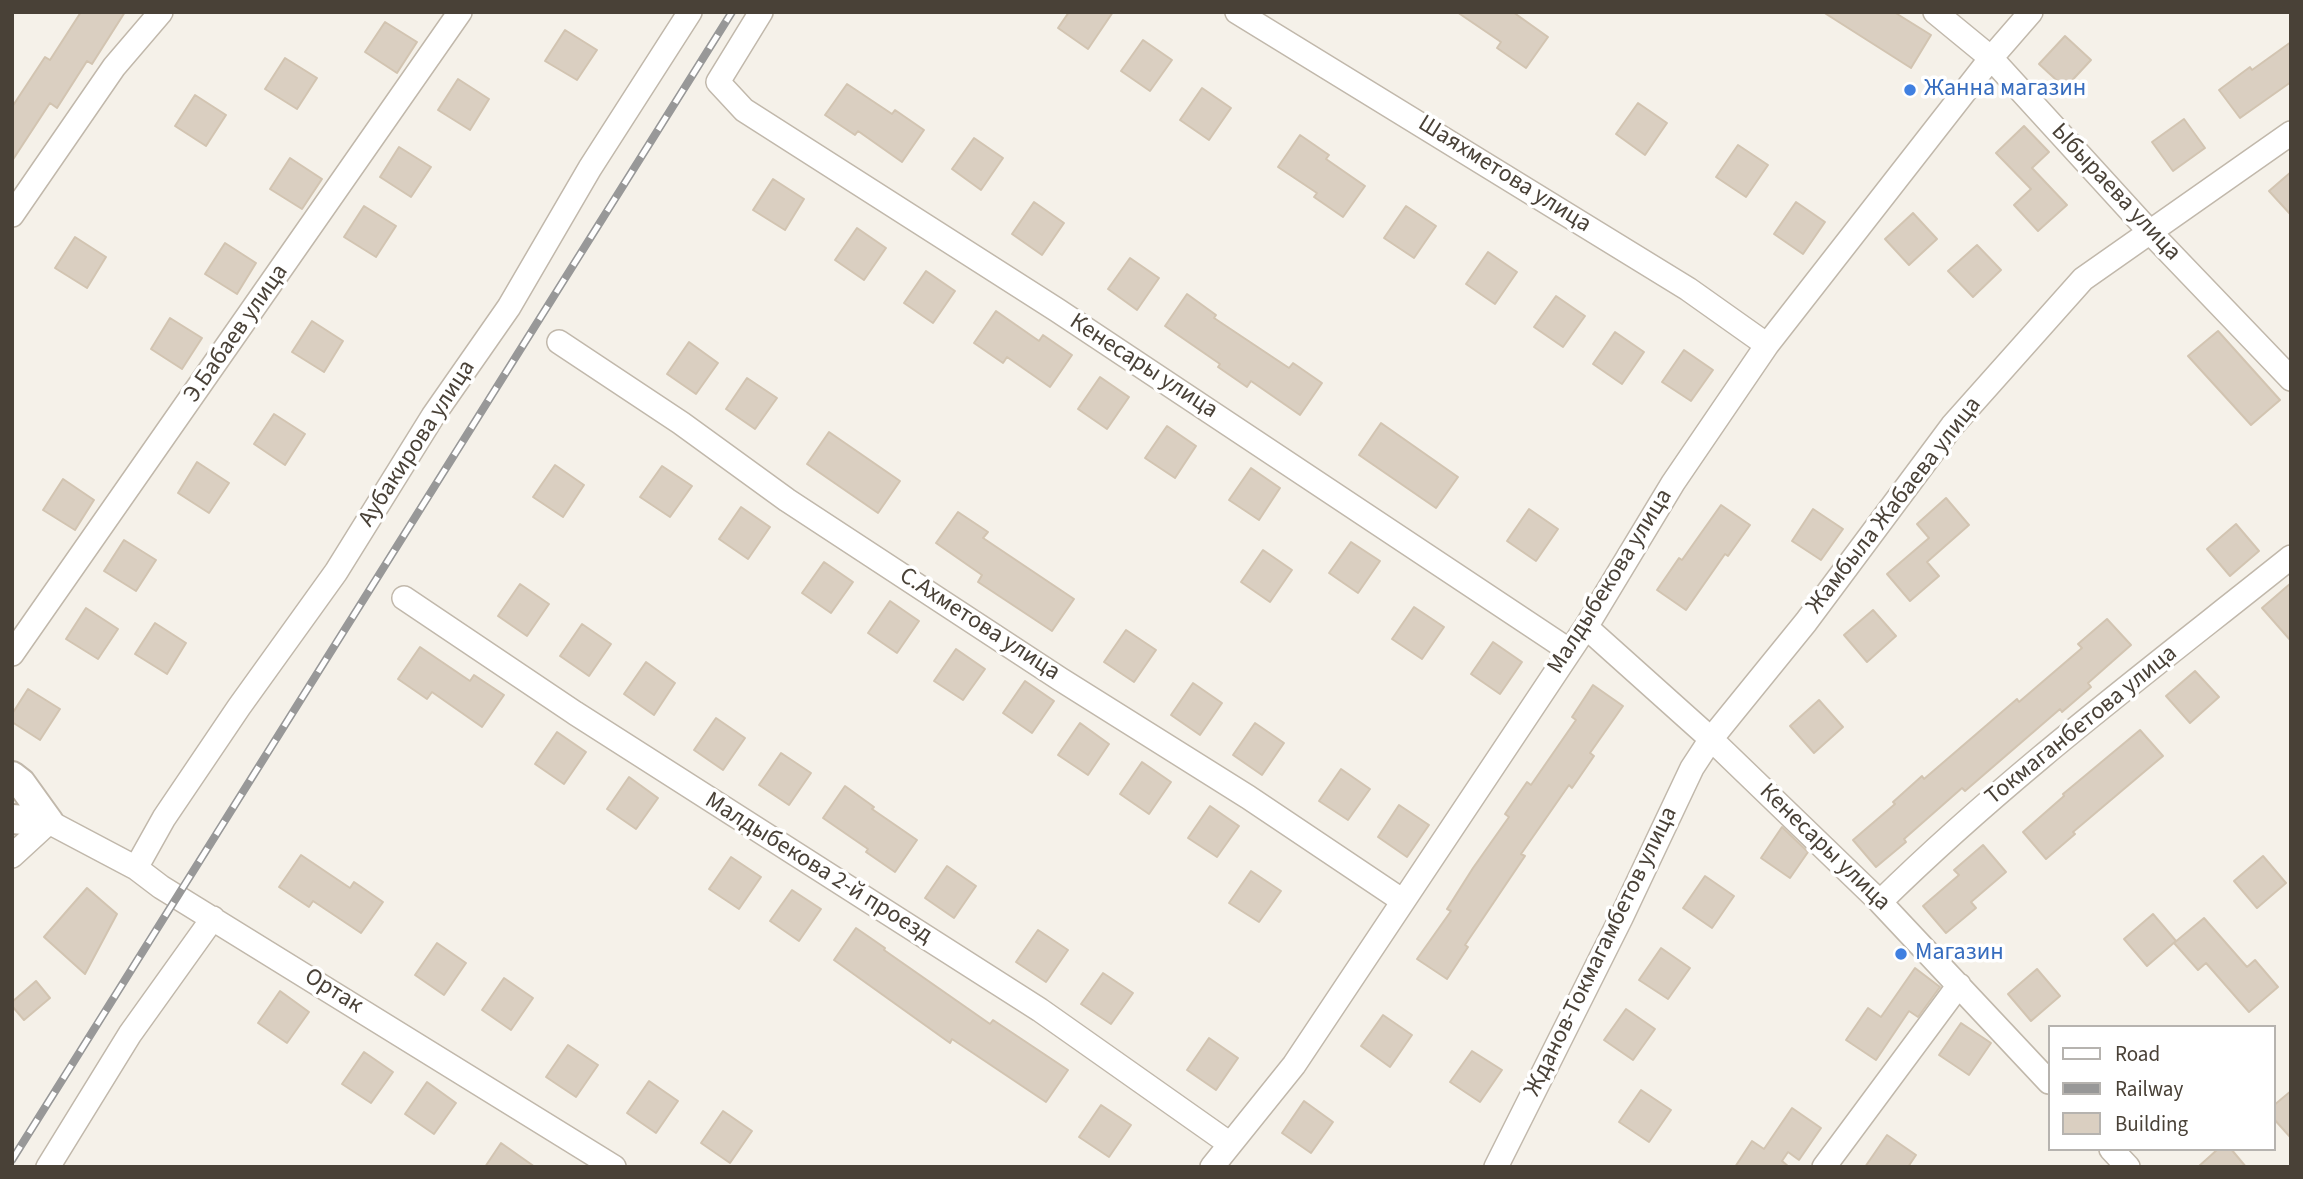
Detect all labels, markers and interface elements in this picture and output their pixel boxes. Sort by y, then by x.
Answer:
place label: Жанна магазин [1924,76,2086,104]
marker: Жанна магазин [1902,82,1918,98]
street label: Шаяхметова улица [1412,110,1596,240]
street label: Ыбыраева улица [2044,118,2186,268]
street label: Э.Бабаев улица [179,259,295,409]
street label: Кенесары улица [1063,308,1223,426]
street label: Аубакирова улица [353,355,483,533]
street label: Жамбыла Жабаева улица [1801,392,1989,620]
street label: Малдыбекова улица [1542,484,1680,680]
street label: С.Ахметова улица [893,562,1065,688]
street label: Токмаганбетова улица [1980,640,2184,812]
street label: Кенесары улица [1752,778,1896,918]
street label: Малдыбекова 2-й проезд [699,787,937,951]
street label: Жданов-Токмагамбетов улица [1519,803,1685,1101]
place label: Магазин [1915,940,2004,968]
marker: Магазин [1893,946,1909,962]
street label: Ортак [299,963,367,1021]
legend [2048,1025,2275,1151]
text: Road [2115,1039,2160,1069]
text: Railway [2115,1074,2183,1104]
text: Building [2115,1109,2188,1139]

